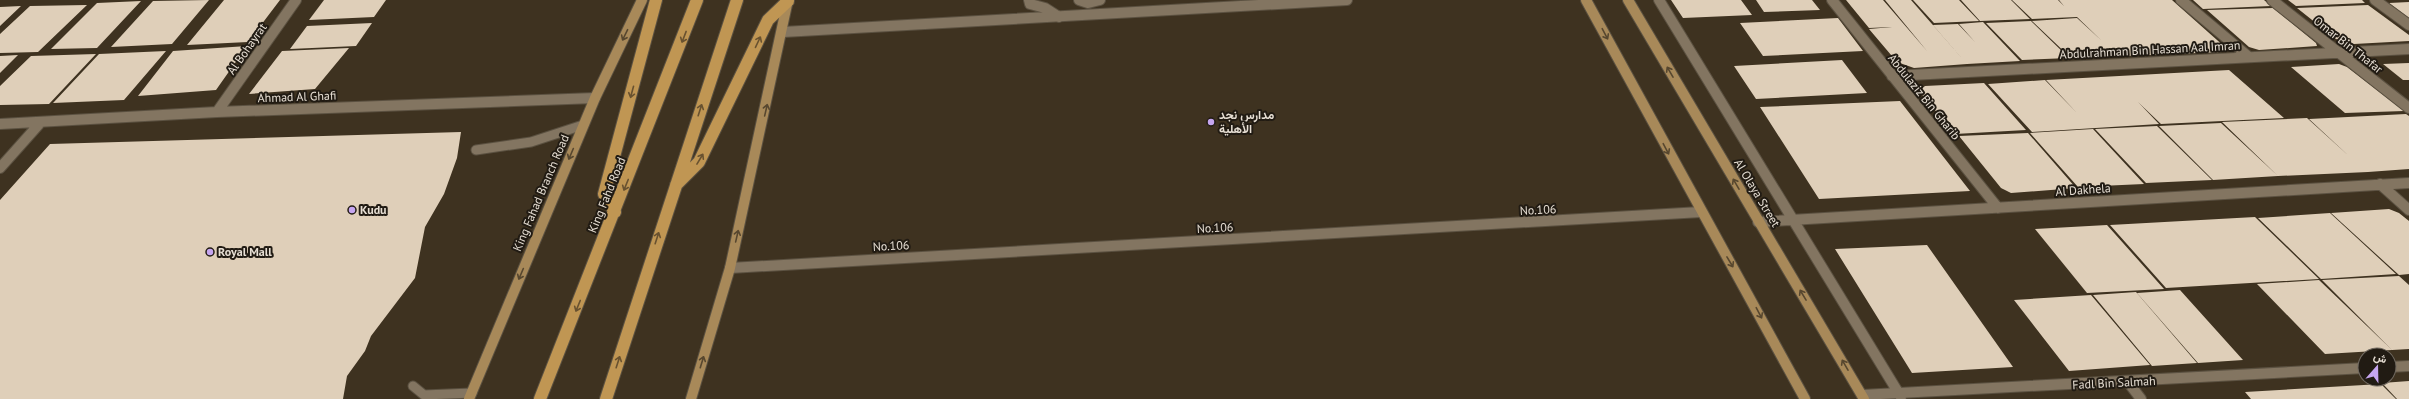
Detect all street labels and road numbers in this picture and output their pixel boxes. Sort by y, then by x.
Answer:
street label: Omar Bin Thafar [2311,13,2386,76]
street label: Al Bohayrat [223,20,270,77]
street label: Abdulrahman Bin Hassan Aal Imran [2059,37,2241,62]
street label: Abdulaziz Bin Gharib [1885,51,1964,143]
street label: Ahmad Al Ghafi [257,88,337,105]
street label: King Fahad Branch Road [509,132,572,253]
street label: King Fahd Road [584,155,629,235]
street label: Al Olaya Street [1731,156,1784,230]
street label: Al Dakhela [2055,180,2111,199]
street label: No.106 [1519,201,1557,218]
street label: No.106 [1196,219,1234,236]
street label: No.106 [872,237,910,254]
street label: Fadl Bin Salmah [2072,373,2156,392]

